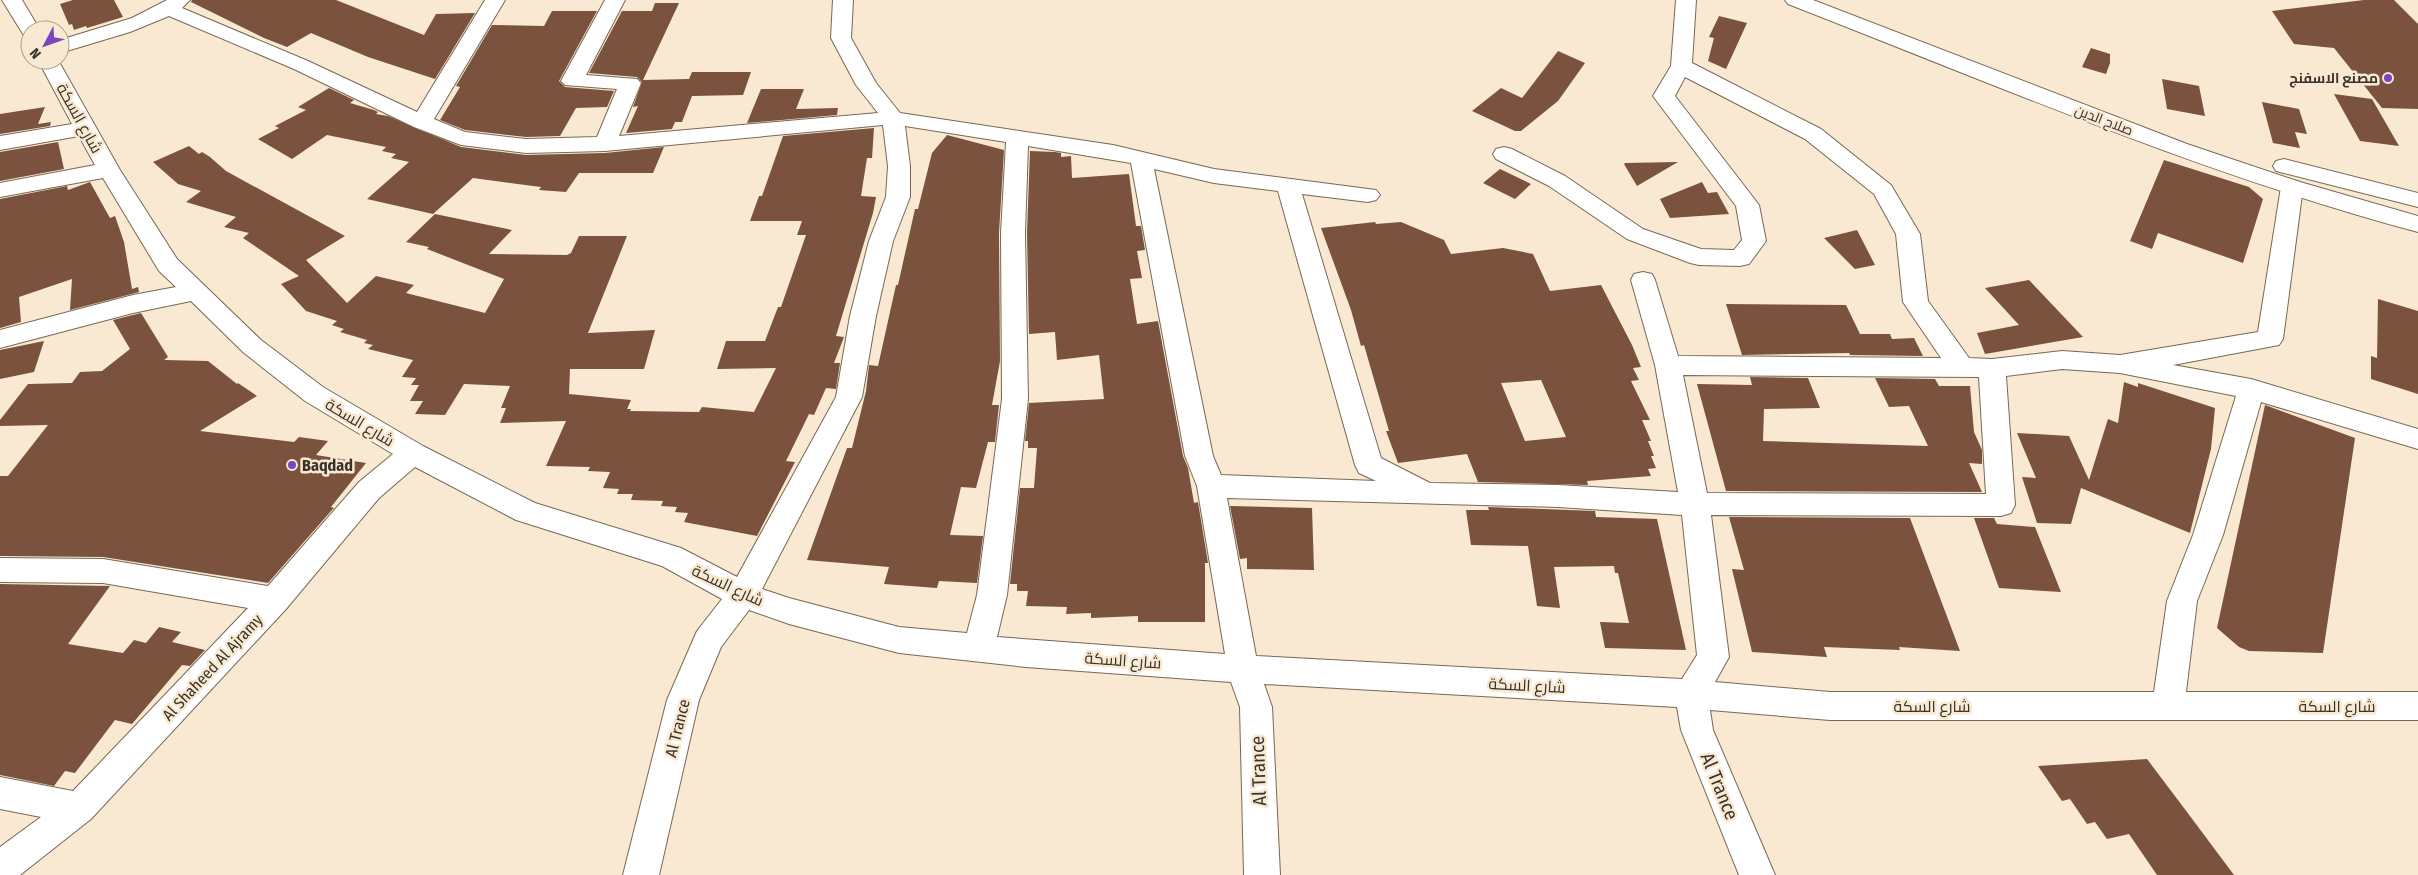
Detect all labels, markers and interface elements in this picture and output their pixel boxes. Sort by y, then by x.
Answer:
north arrow [20,20,70,70]
text: N [26,44,45,62]
place label: مصنع الاسفنج [2289,70,2378,88]
marker: مصنع الاسفنج [2382,72,2394,84]
street label: شارع السكة [51,80,107,157]
street label: صلاح الدين [2072,102,2135,139]
street label: شارع السكة [321,394,398,452]
place label: Baqdad [302,456,353,475]
marker: Baqdad [286,459,298,471]
street label: شارع السكة [688,561,767,612]
street label: Al Shaheed Al Ajramy [158,610,267,724]
street label: شارع السكة [1084,648,1162,675]
street label: شارع السكة [1488,674,1566,699]
street label: Al Trance [661,697,694,759]
street label: شارع السكة [1894,697,1971,718]
street label: شارع السكة [2299,697,2376,718]
street label: Al Trance [1246,735,1271,806]
street label: Al Trance [1696,749,1743,823]

